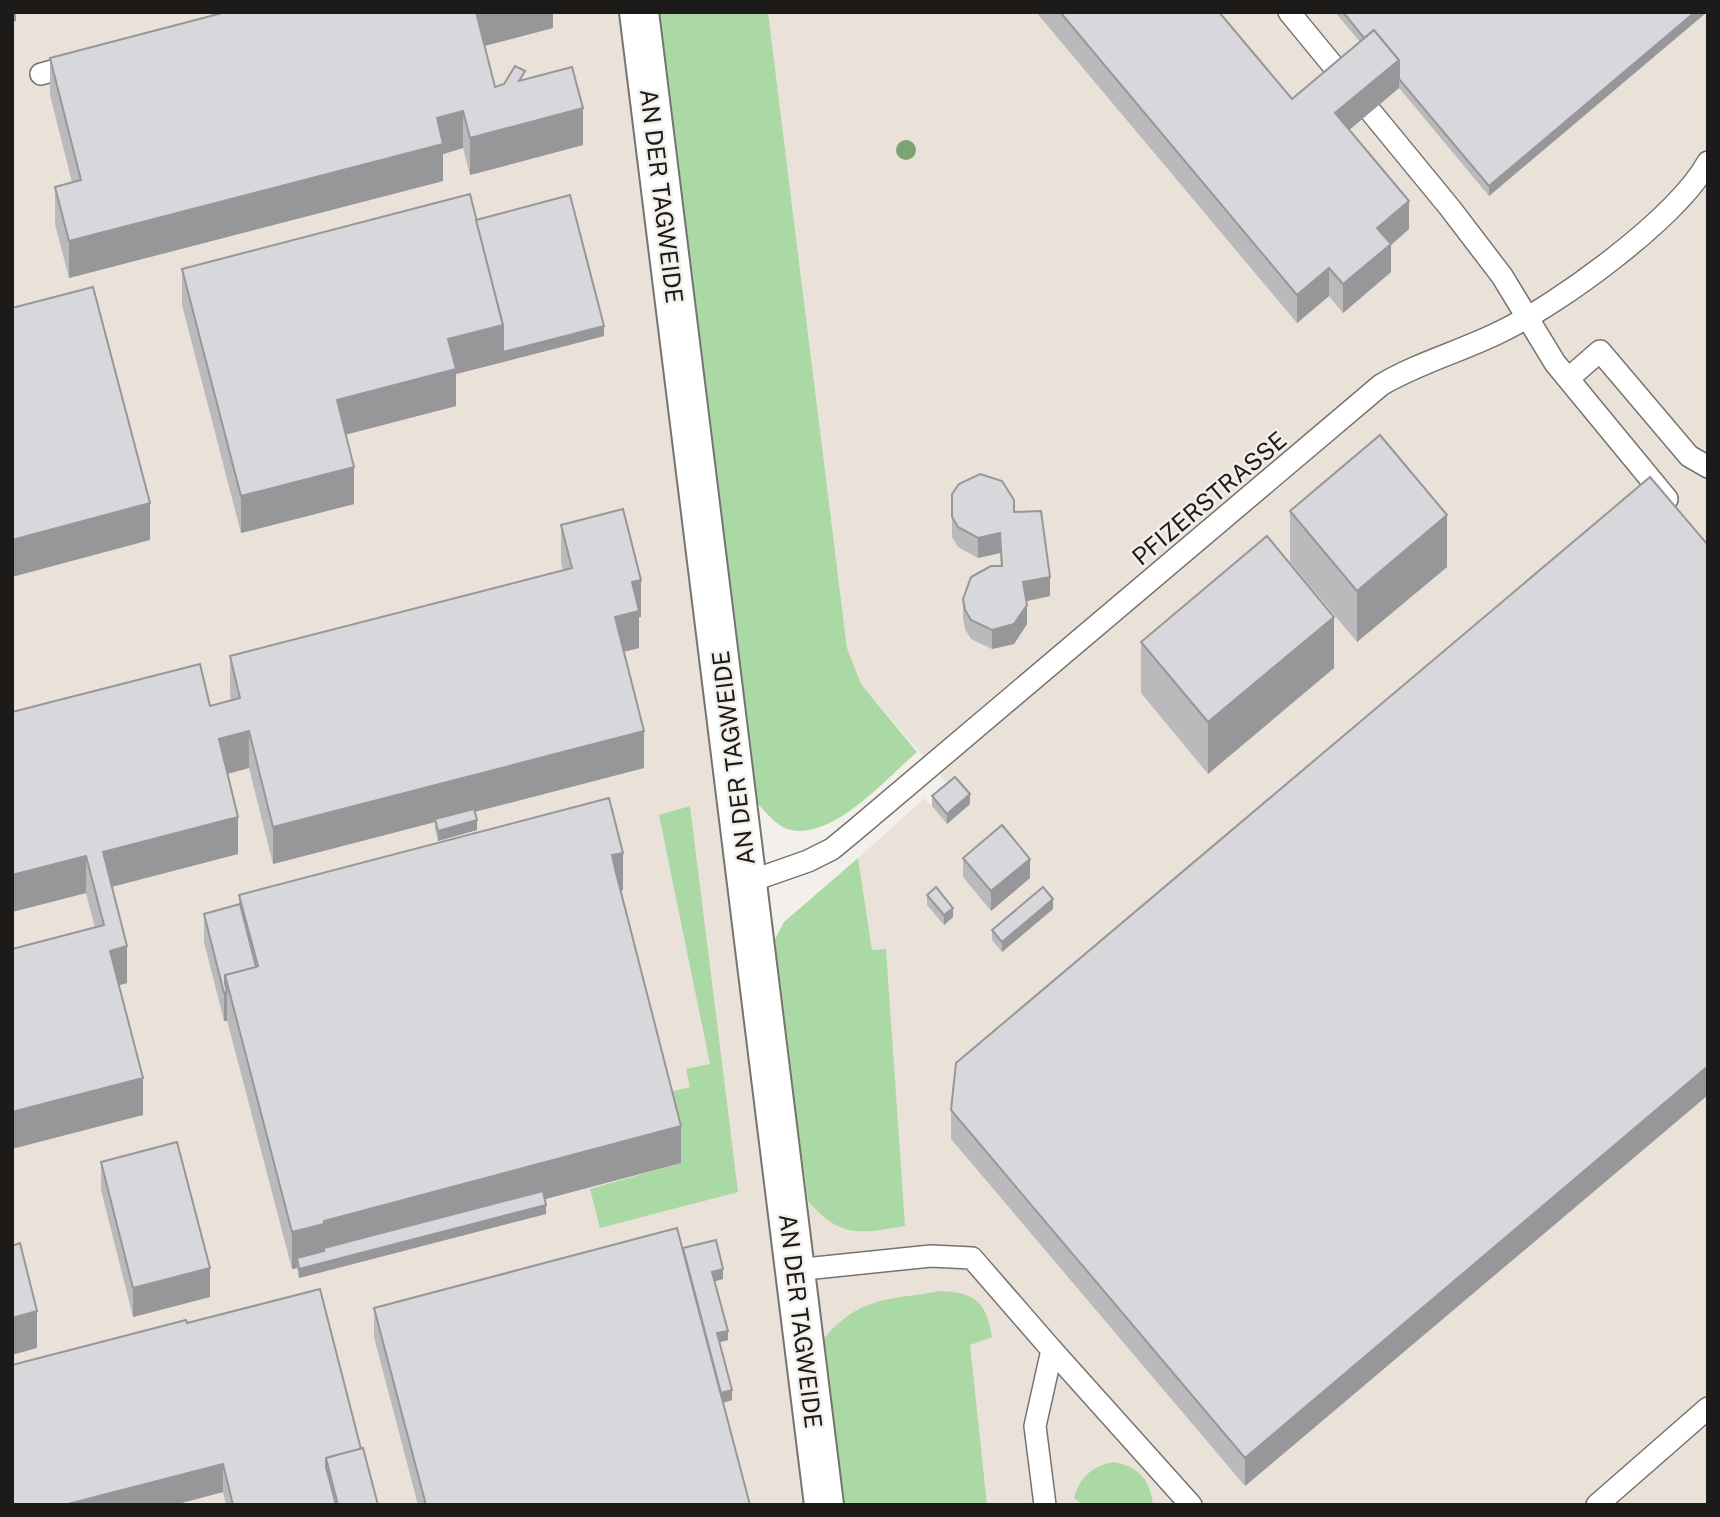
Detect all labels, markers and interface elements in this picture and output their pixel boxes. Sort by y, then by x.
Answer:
street label: AN DER TAGWEIDE [635,87,689,305]
street label: PFIZERSTRASSE [1126,425,1292,571]
street label: AN DER TAGWEIDE [706,649,760,867]
street label: AN DER TAGWEIDE [774,1212,828,1430]

